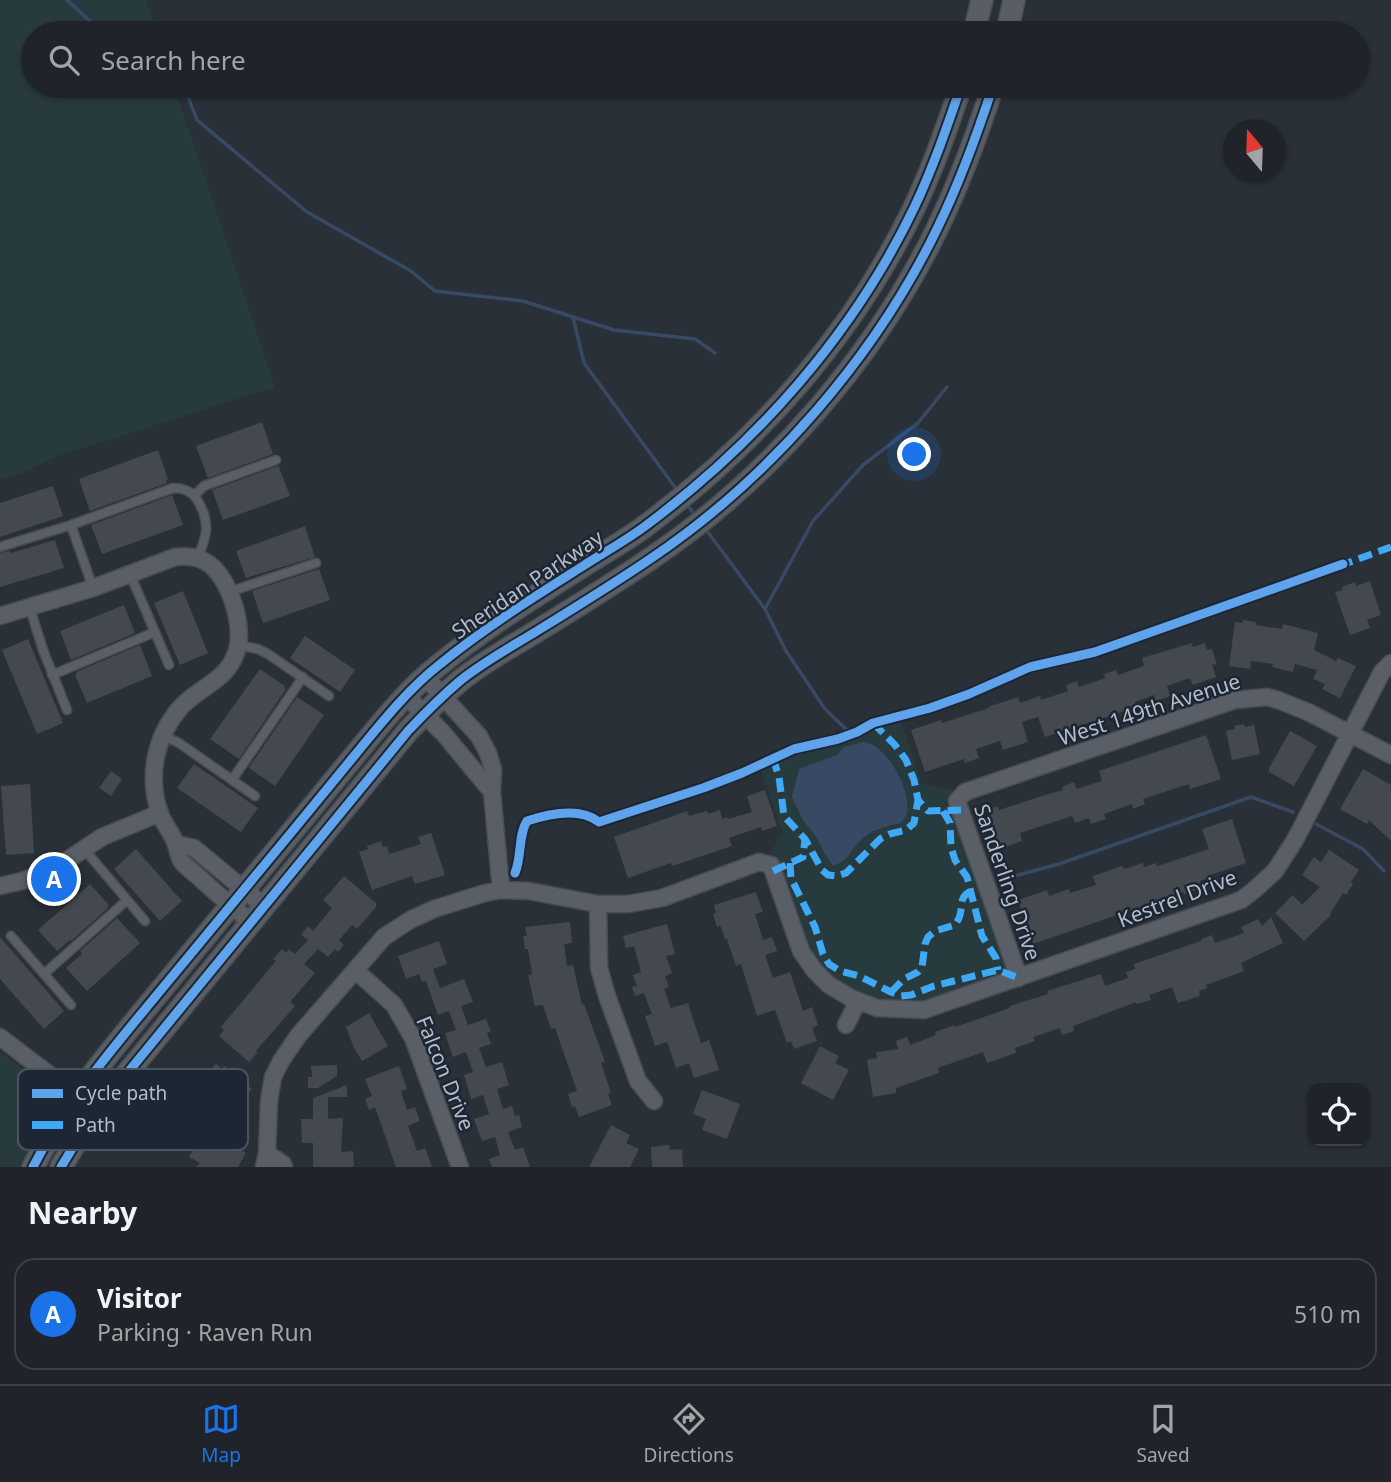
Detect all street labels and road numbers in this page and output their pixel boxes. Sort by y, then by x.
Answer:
street label: Sheridan Parkway [446,523,608,645]
street label: West 149th Avenue [1054,666,1244,752]
street label: Sanderling Drive [968,800,1048,964]
street label: Kestrel Drive [1113,862,1241,934]
street label: Falcon Drive [410,1012,482,1134]

